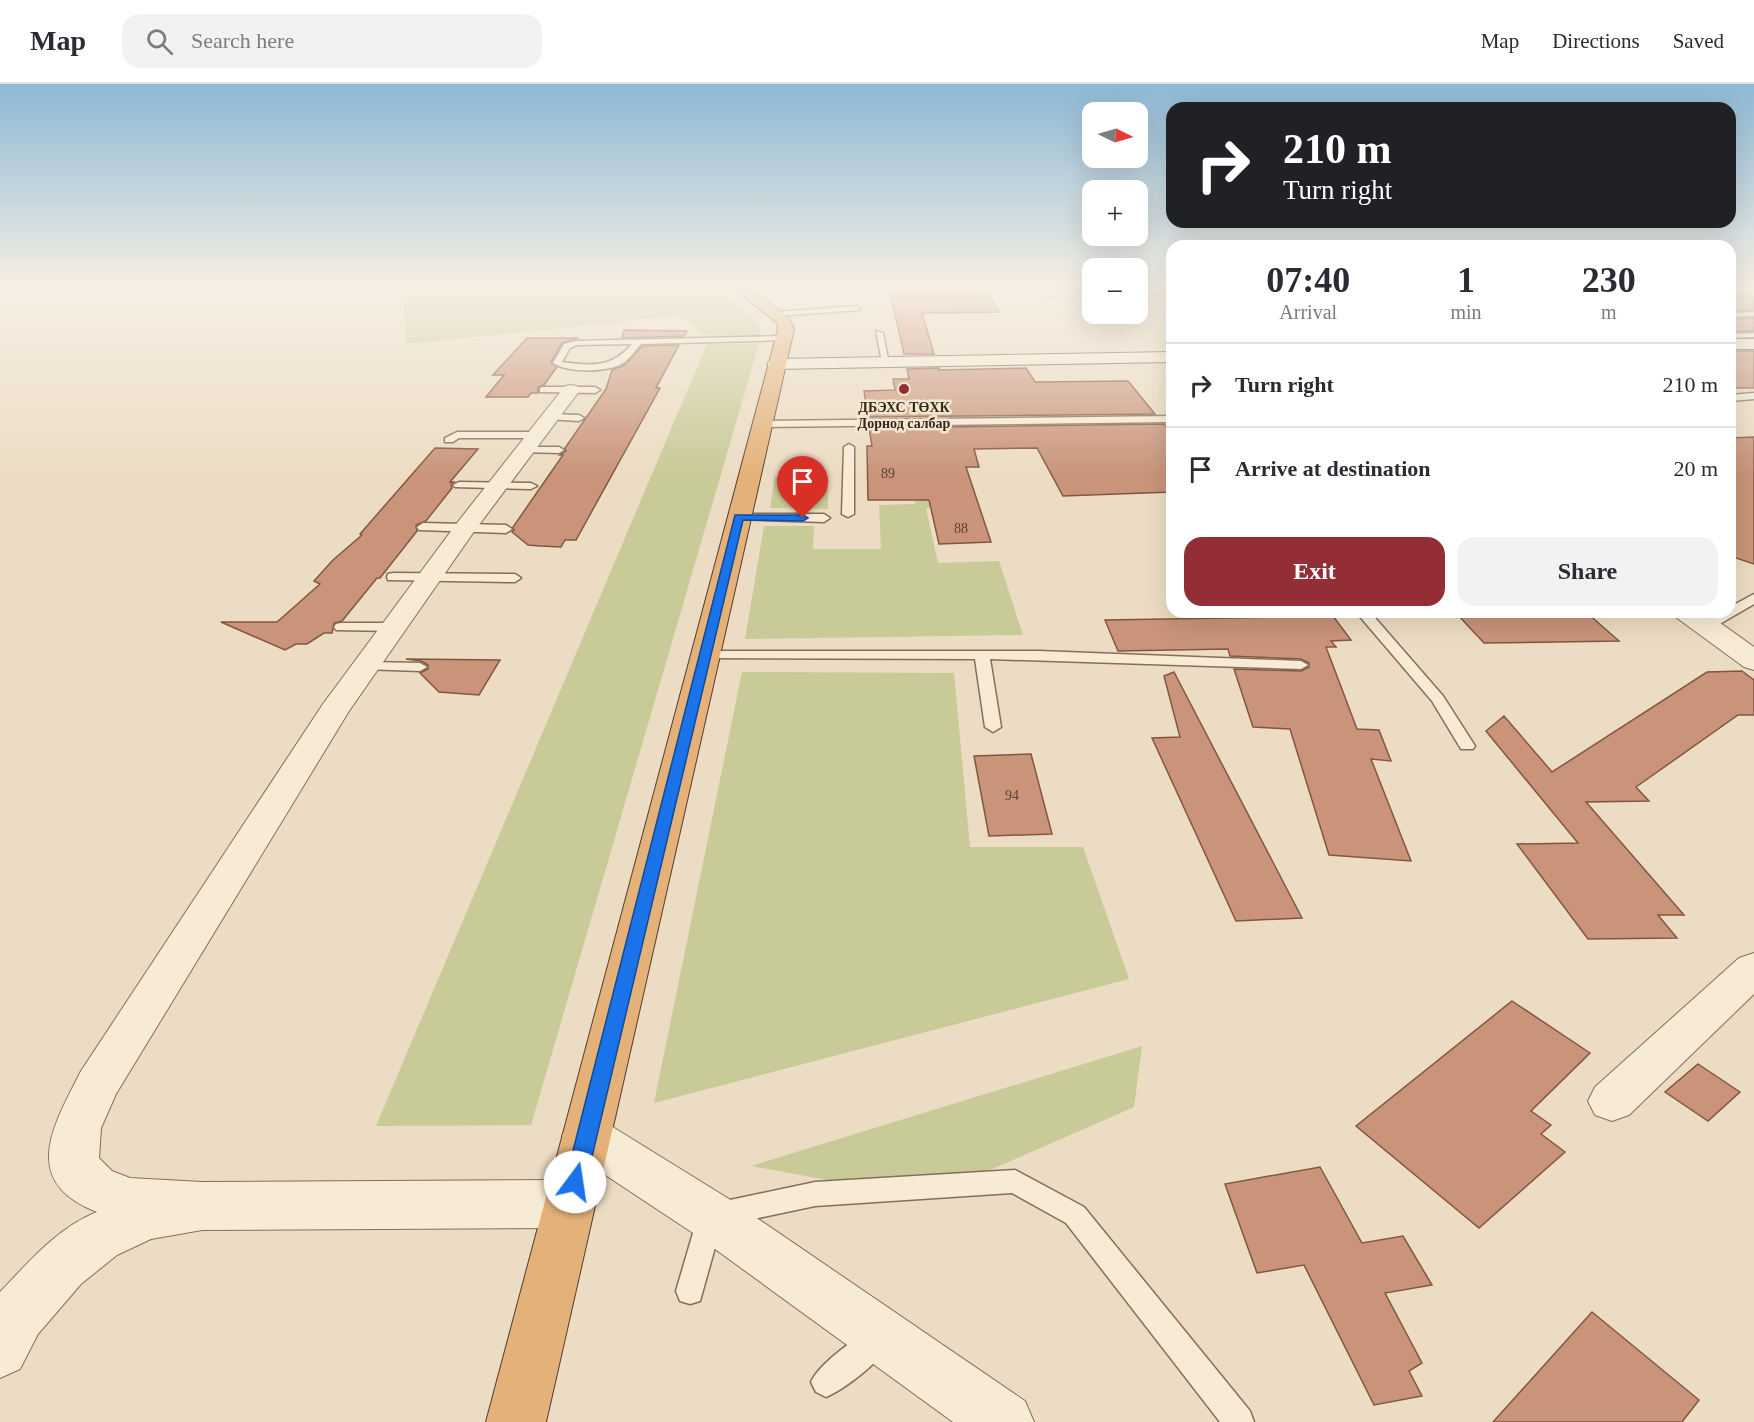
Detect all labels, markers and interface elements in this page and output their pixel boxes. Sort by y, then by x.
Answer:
search box [122,14,542,68]
text: Map [30,25,86,56]
icon: search [143,25,176,58]
text: Search here [191,28,294,53]
text: Map [1481,29,1519,53]
text: Directions [1552,29,1640,53]
text: Saved [1673,29,1724,53]
north arrow [1082,102,1148,168]
map controls [1082,102,1148,324]
icon: right [1184,126,1262,204]
text: 210 m [1283,126,1392,172]
text: Turn right [1283,175,1392,205]
button: + [1082,180,1148,246]
button: − [1082,258,1148,324]
text: 07:40 [1266,260,1350,300]
text: 1 [1457,260,1475,300]
text: 230 [1582,260,1636,300]
text: Arrival [1279,301,1337,323]
text: min [1450,301,1482,323]
text: m [1601,301,1617,323]
icon: right [1184,369,1217,402]
text: Turn right [1235,372,1334,397]
text: 210 m [1662,372,1718,397]
marker: ДБЭХС ТӨХК Дорнод салбар [897,382,911,396]
place label: ДБЭХС ТӨХК Дорнод салбар [858,400,951,431]
icon: arrive [1184,453,1217,486]
pin [777,456,828,518]
text: Arrive at destination [1235,456,1431,481]
text: 20 m [1673,456,1718,481]
icon: arrive [786,465,819,498]
house number: 89 [881,466,895,481]
house number: 88 [954,521,968,536]
button: Exit [1184,537,1445,606]
button: Share [1457,537,1718,606]
house number: 94 [1005,788,1019,803]
position arrow [543,1150,607,1214]

